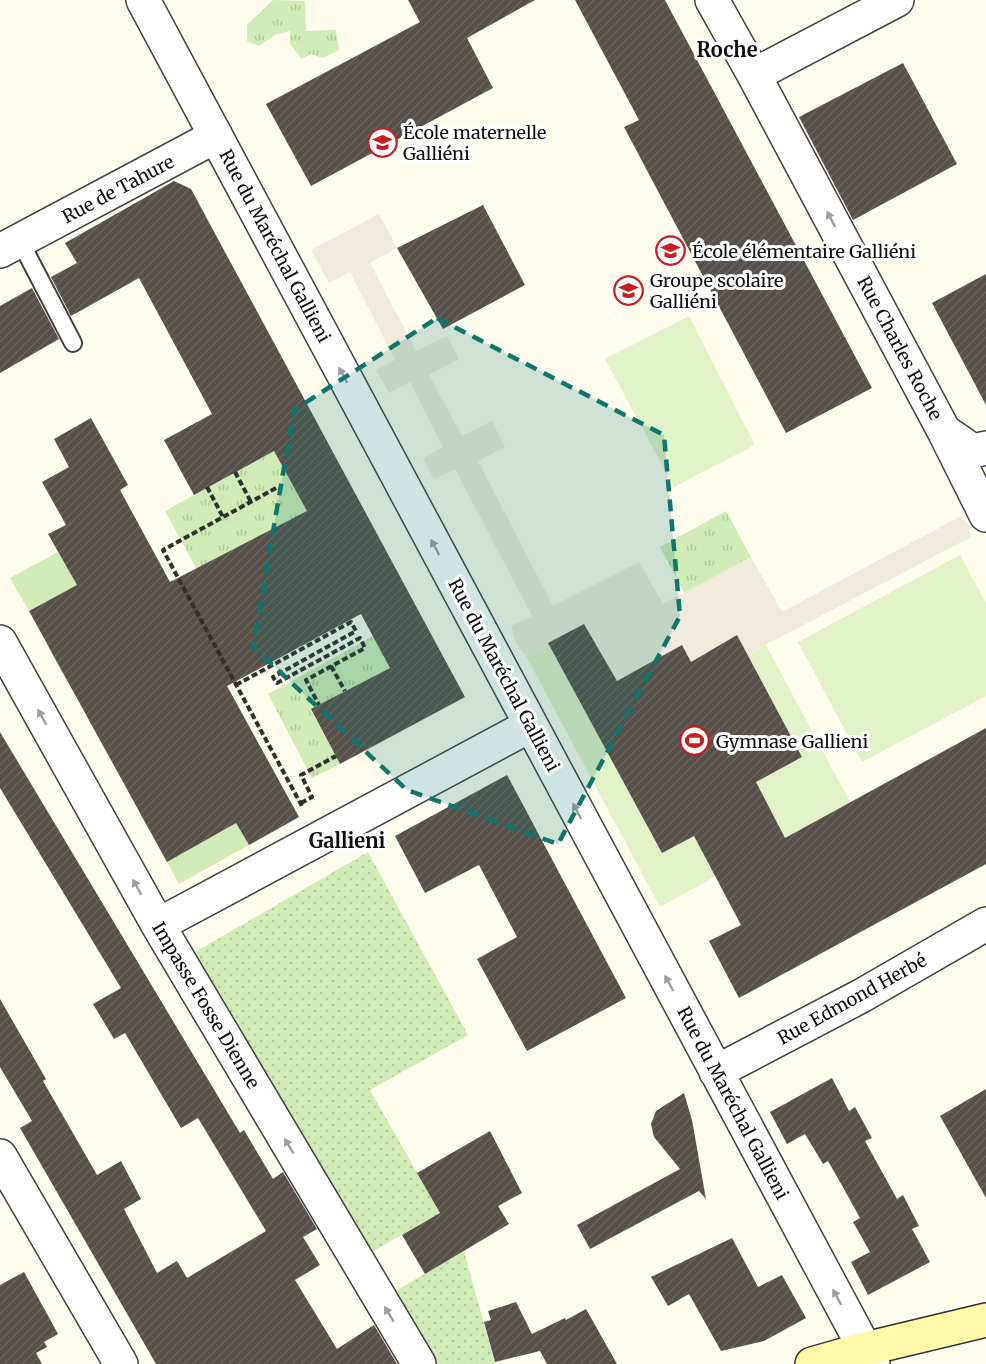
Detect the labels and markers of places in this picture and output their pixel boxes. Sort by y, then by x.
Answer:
place label: École maternelle Galliéni [403,121,547,165]
school or university icon: École maternelle Galliéni [366,126,398,158]
school or university icon: École élémentaire Galliéni [655,235,687,267]
place label: École élémentaire Galliéni [692,240,916,263]
place label: Groupe scolaire Galliéni [650,269,784,313]
school or university icon: Groupe scolaire Galliéni [613,274,645,306]
sports icon: Gymnase Gallieni [679,725,711,757]
place label: Gymnase Gallieni [716,730,868,753]

